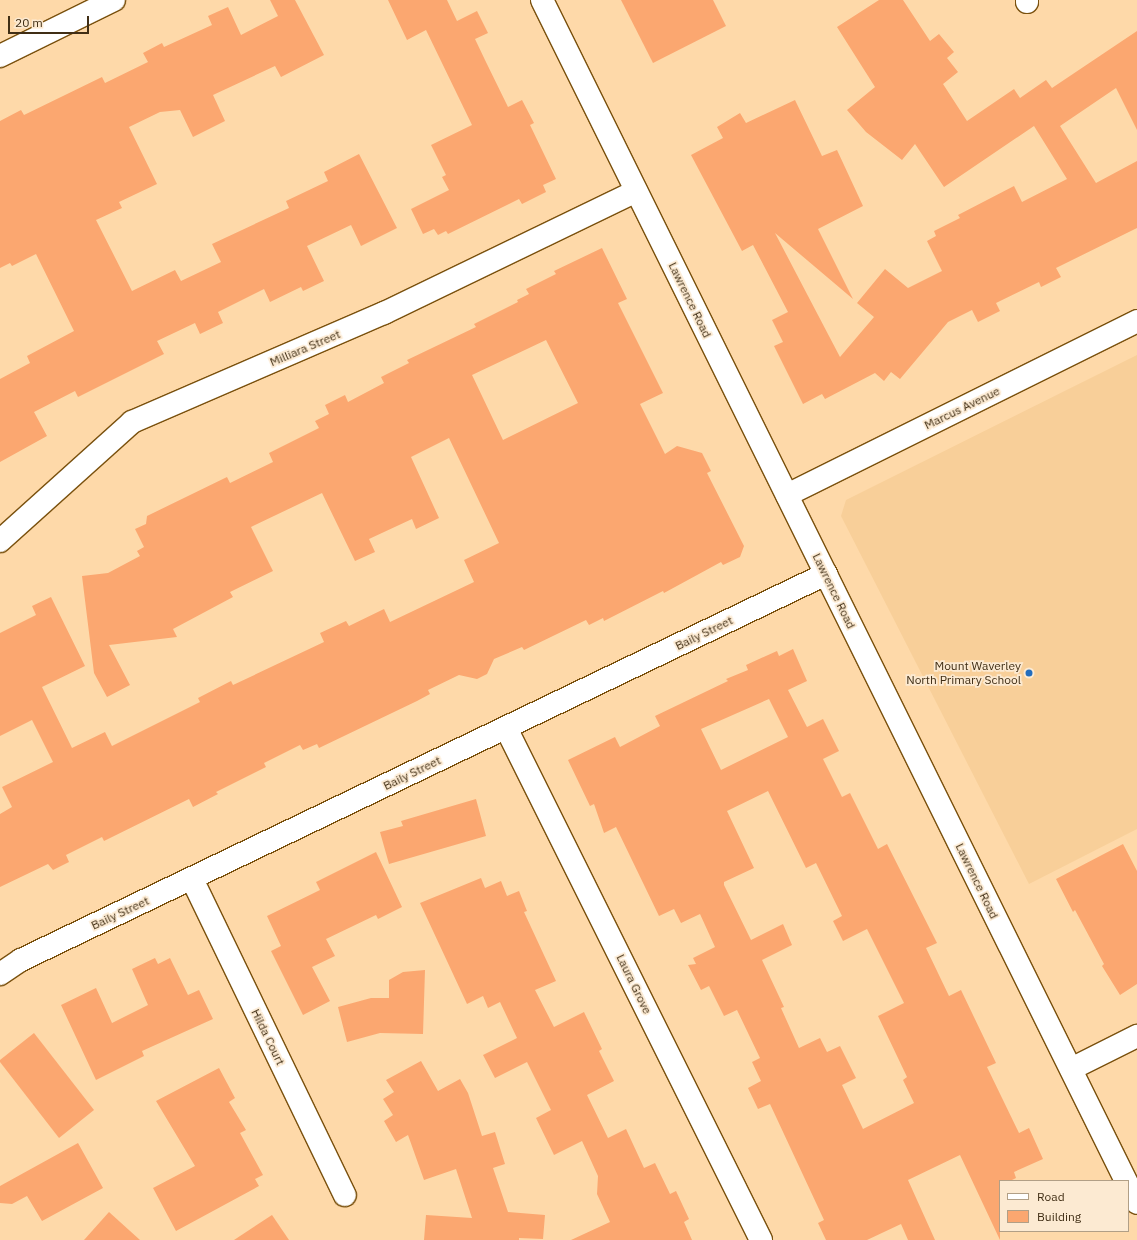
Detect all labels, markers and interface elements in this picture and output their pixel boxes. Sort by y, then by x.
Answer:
scale bar [10,8,91,34]
text: 20 m [15,15,43,30]
street label: Lawrence Road [665,260,715,340]
street label: Milliara Street [268,327,342,369]
street label: Marcus Avenue [922,384,1002,432]
street label: Lawrence Road [809,551,859,631]
street label: Baily Street [673,613,735,653]
place label: Mount Waverley North Primary School [906,659,1021,687]
marker: Mount Waverley North Primary School [1024,668,1034,678]
street label: Baily Street [381,753,443,793]
street label: Lawrence Road [952,841,1002,921]
street label: Baily Street [89,893,151,933]
street label: Laura Grove [613,952,655,1016]
street label: Hilda Court [248,1007,288,1067]
legend [999,1180,1129,1232]
text: Road [1037,1189,1065,1204]
text: Building [1037,1209,1081,1224]

